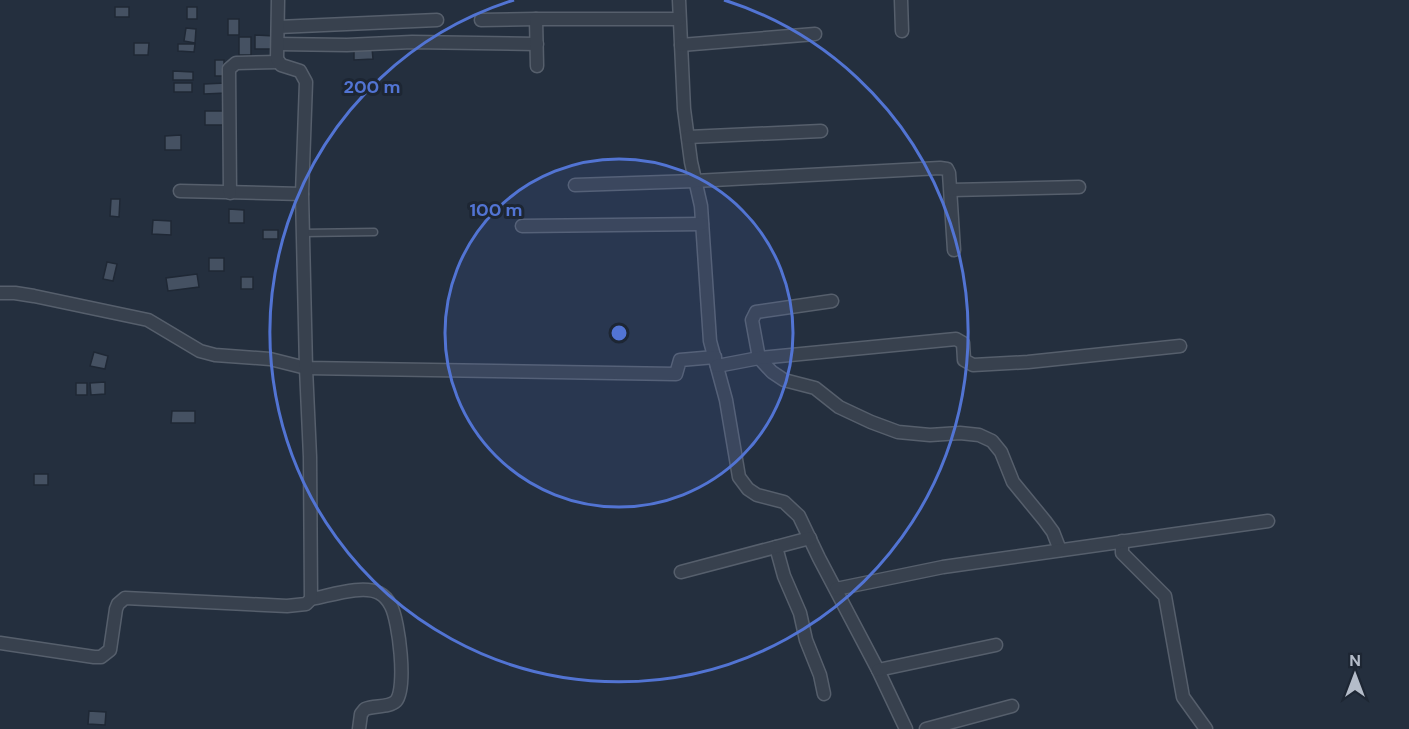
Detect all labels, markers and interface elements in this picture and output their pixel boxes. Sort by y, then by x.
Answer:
text: 200 m [344,75,400,99]
text: 100 m [469,198,523,222]
centre of rings [609,323,629,343]
north arrow [1325,645,1385,705]
text: N [1349,650,1361,671]

